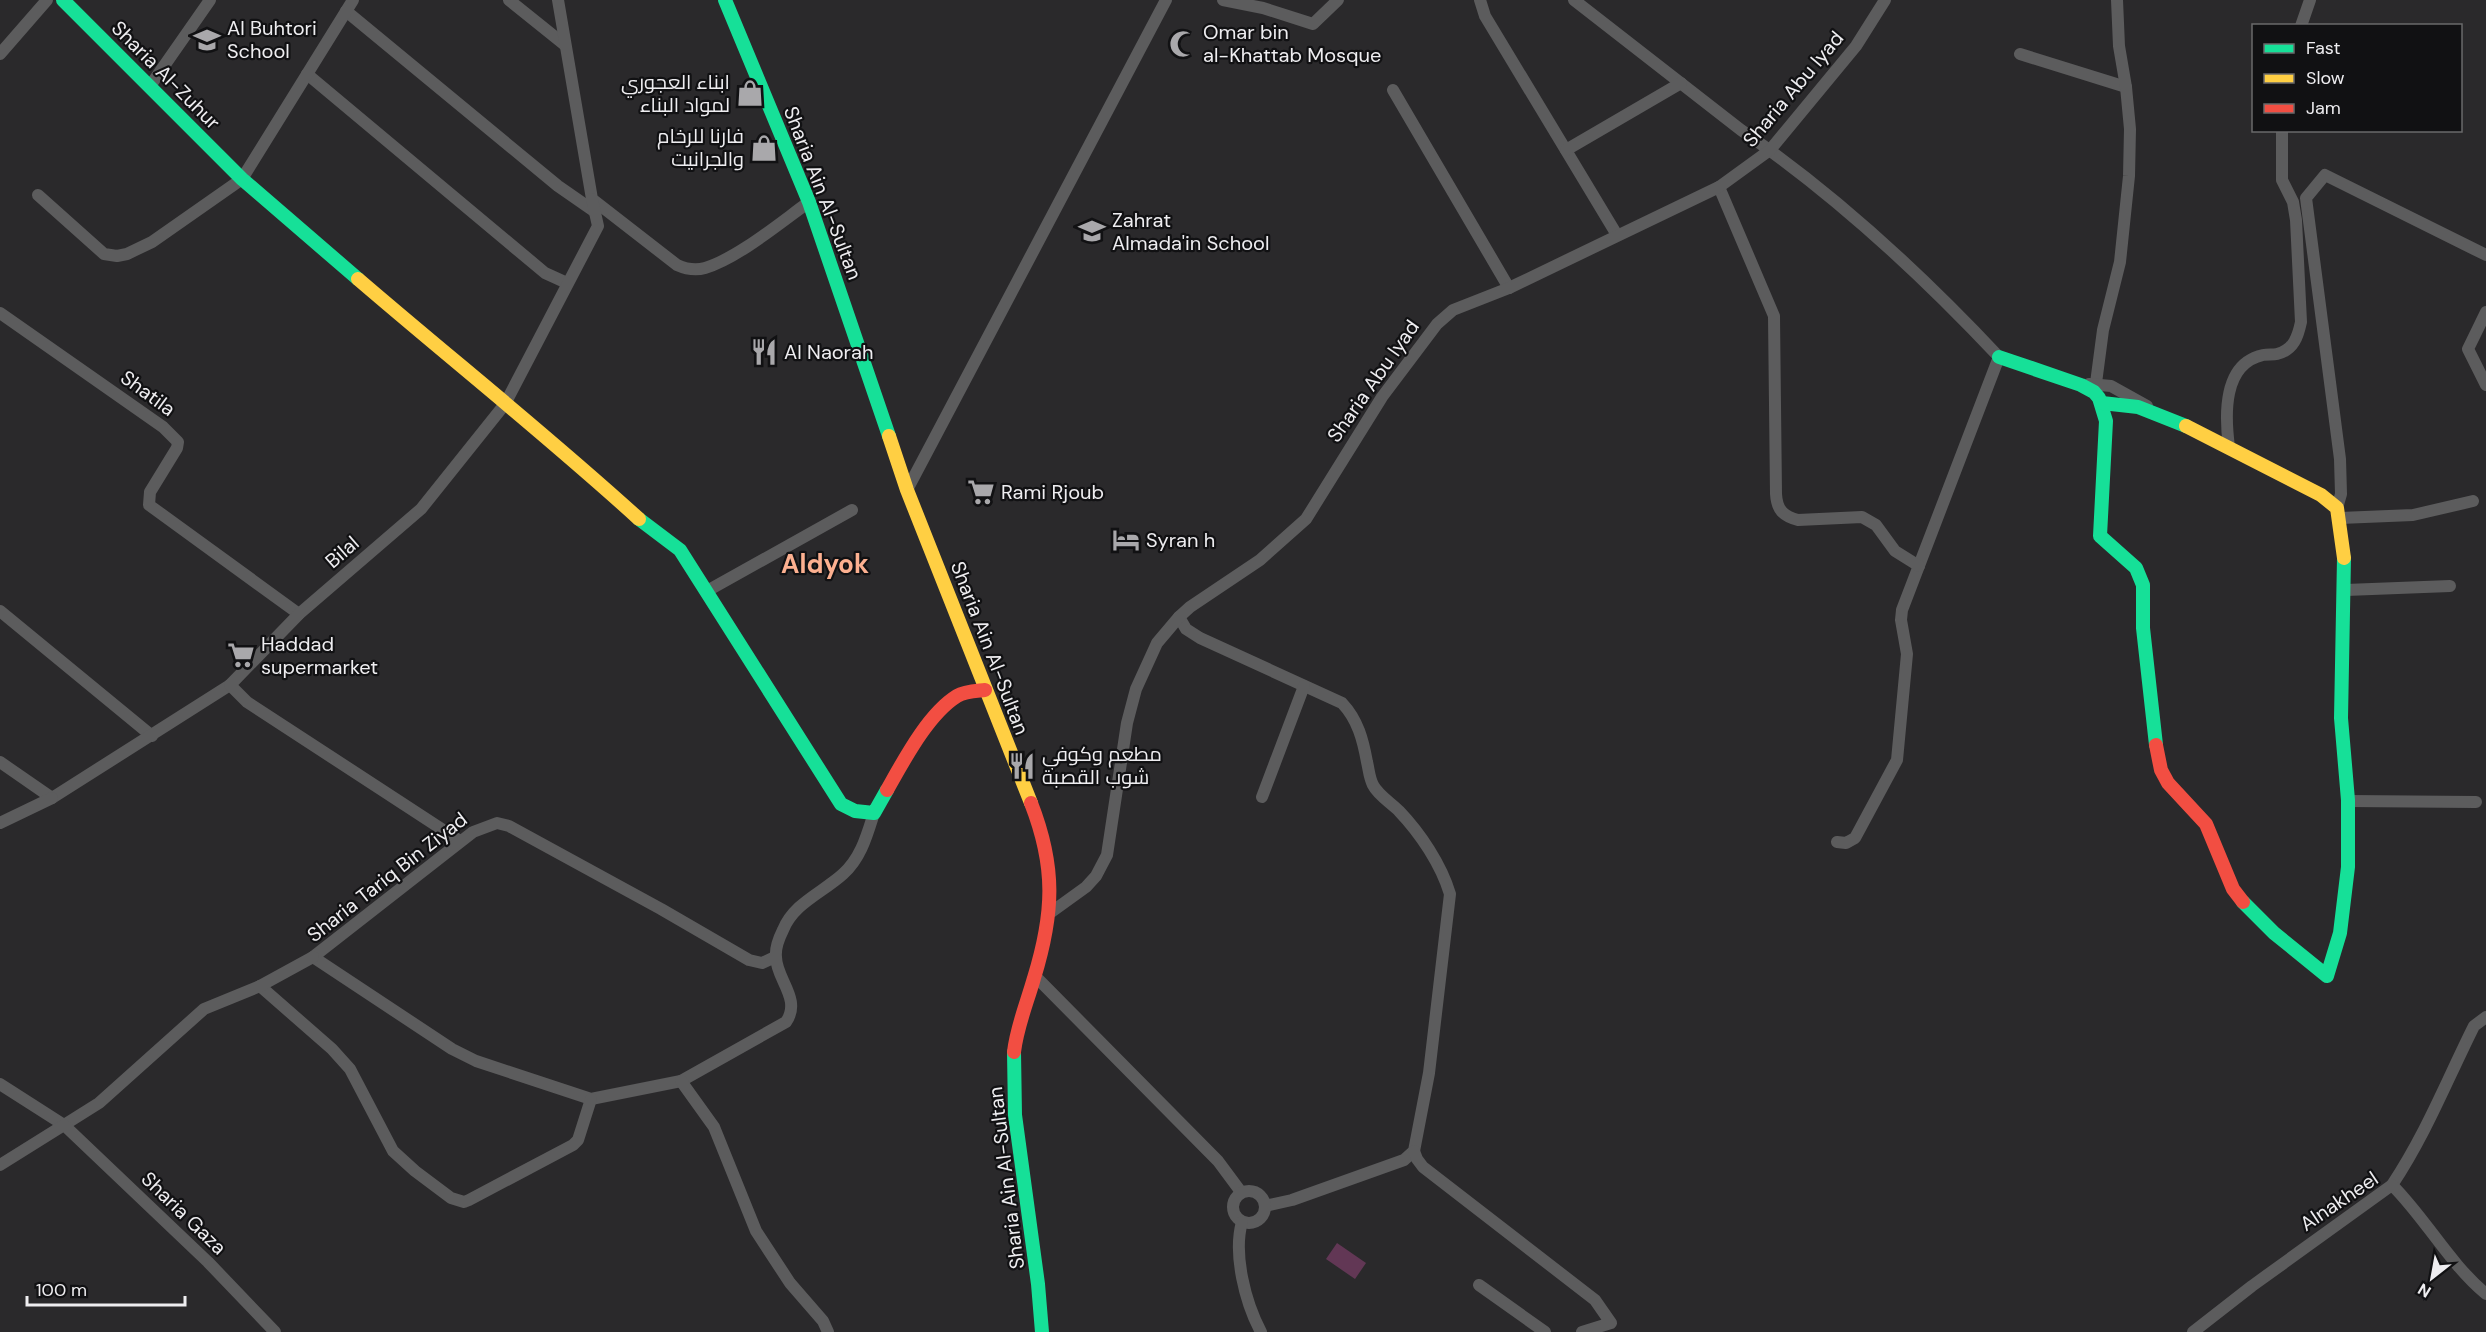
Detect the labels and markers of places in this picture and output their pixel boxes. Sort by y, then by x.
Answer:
place label: Al Buhtori School [227,15,317,64]
place label: Omar bin al-Khattab Mosque [1203,19,1381,68]
school or university icon: Al Buhtori School [192,25,222,55]
mosque icon: Omar bin al-Khattab Mosque [1168,29,1198,59]
place label: ابناء العجوري لمواد البناء [621,69,730,118]
shop icon: ابناء العجوري لمواد البناء [735,78,765,108]
place label: فارنا للرخام والجرانيت [657,123,744,172]
shop icon: فارنا للرخام والجرانيت [749,133,779,163]
place label: Zahrat Almada'in School [1112,207,1269,256]
school or university icon: Zahrat Almada'in School [1077,216,1107,246]
restaurant icon: Al Naorah [749,337,779,367]
place label: Al Naorah [784,339,873,365]
supermarket icon: Rami Rjoub [966,477,996,507]
place label: Rami Rjoub [1001,479,1104,505]
hotel icon: Syran h [1111,525,1141,555]
place label: Syran h [1146,527,1215,553]
place label: Haddad supermarket [261,631,378,680]
supermarket icon: Haddad supermarket [226,640,256,670]
place label: مطعم وكوفي شوب القصبة [1042,741,1162,790]
restaurant icon: مطعم وكوفي شوب القصبة [1007,751,1037,781]

